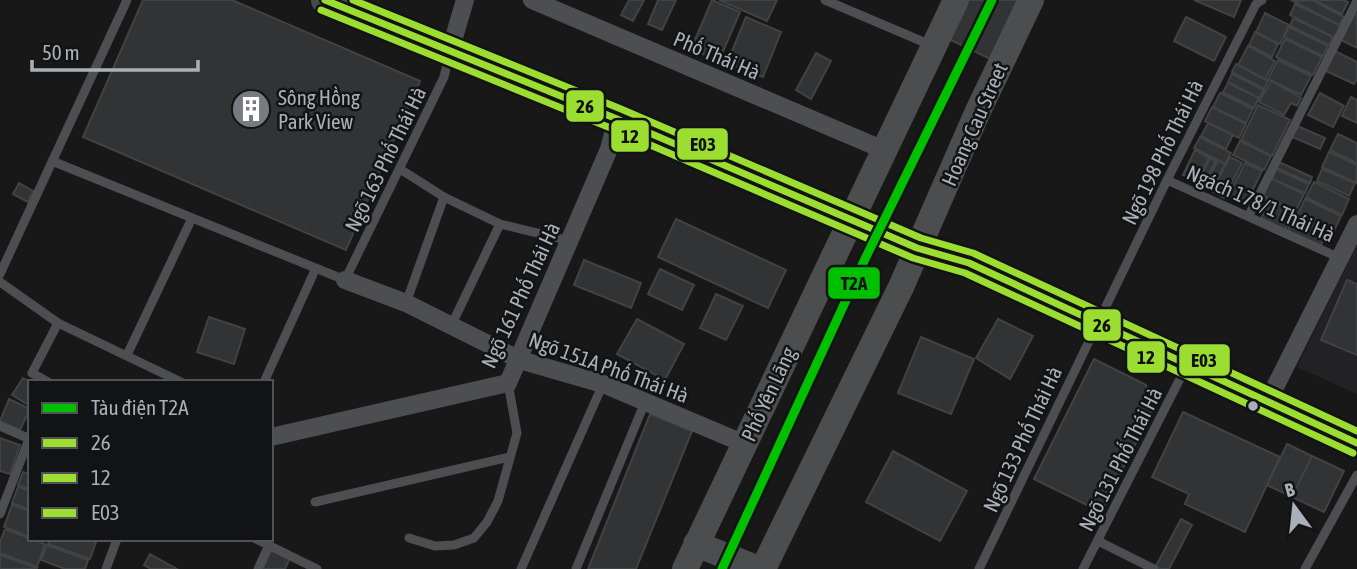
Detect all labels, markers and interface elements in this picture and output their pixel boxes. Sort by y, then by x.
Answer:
street label: Phố Thái Hà [670,26,764,84]
scale bar [32,28,198,72]
text: 50 m [42,40,80,64]
street label: Hoang Cau Street [936,59,1012,189]
street label: Ngõ 198 Phố Thái Hà [1117,76,1207,228]
street label: Ngõ 163 Phố Thái Hà [340,83,430,235]
place label: Sông Hồng Park View [278,85,360,133]
building icon: Sông Hồng Park View [230,88,272,130]
line badge: 26 [565,89,605,123]
text: 26 [576,95,594,117]
line badge: 12 [610,119,650,153]
text: 12 [621,125,639,147]
line badge: E03 [676,127,729,161]
text: E03 [690,133,716,155]
street label: Ngách 178/1 Thái Hà [1183,160,1339,246]
street label: Ngõ 161 Phố Thái Hà [476,218,564,372]
line badge: T2A [827,266,881,300]
text: T2A [841,272,868,294]
line badge: 26 [1082,308,1122,342]
text: 26 [1093,314,1111,336]
street label: Ngõ 151A Phố Thái Hà [526,327,692,407]
line badge: 12 [1126,340,1166,374]
street label: Phố Yên Lãng [736,343,800,445]
line badge: E03 [1178,343,1231,377]
text: 12 [1137,346,1155,368]
text: E03 [1191,349,1217,371]
street label: Ngõ 133 Phố Thái Hà [978,362,1066,516]
legend [28,380,273,541]
street label: Ngõ 131 Phố Thái Hà [1073,383,1167,535]
text: Tàu điện T2A [91,395,189,419]
unlabelled marker [1246,399,1260,413]
text: 26 [91,430,111,454]
text: 12 [91,465,111,489]
north arrow [1259,471,1329,541]
text: B [1282,478,1297,501]
text: E03 [91,500,120,524]

